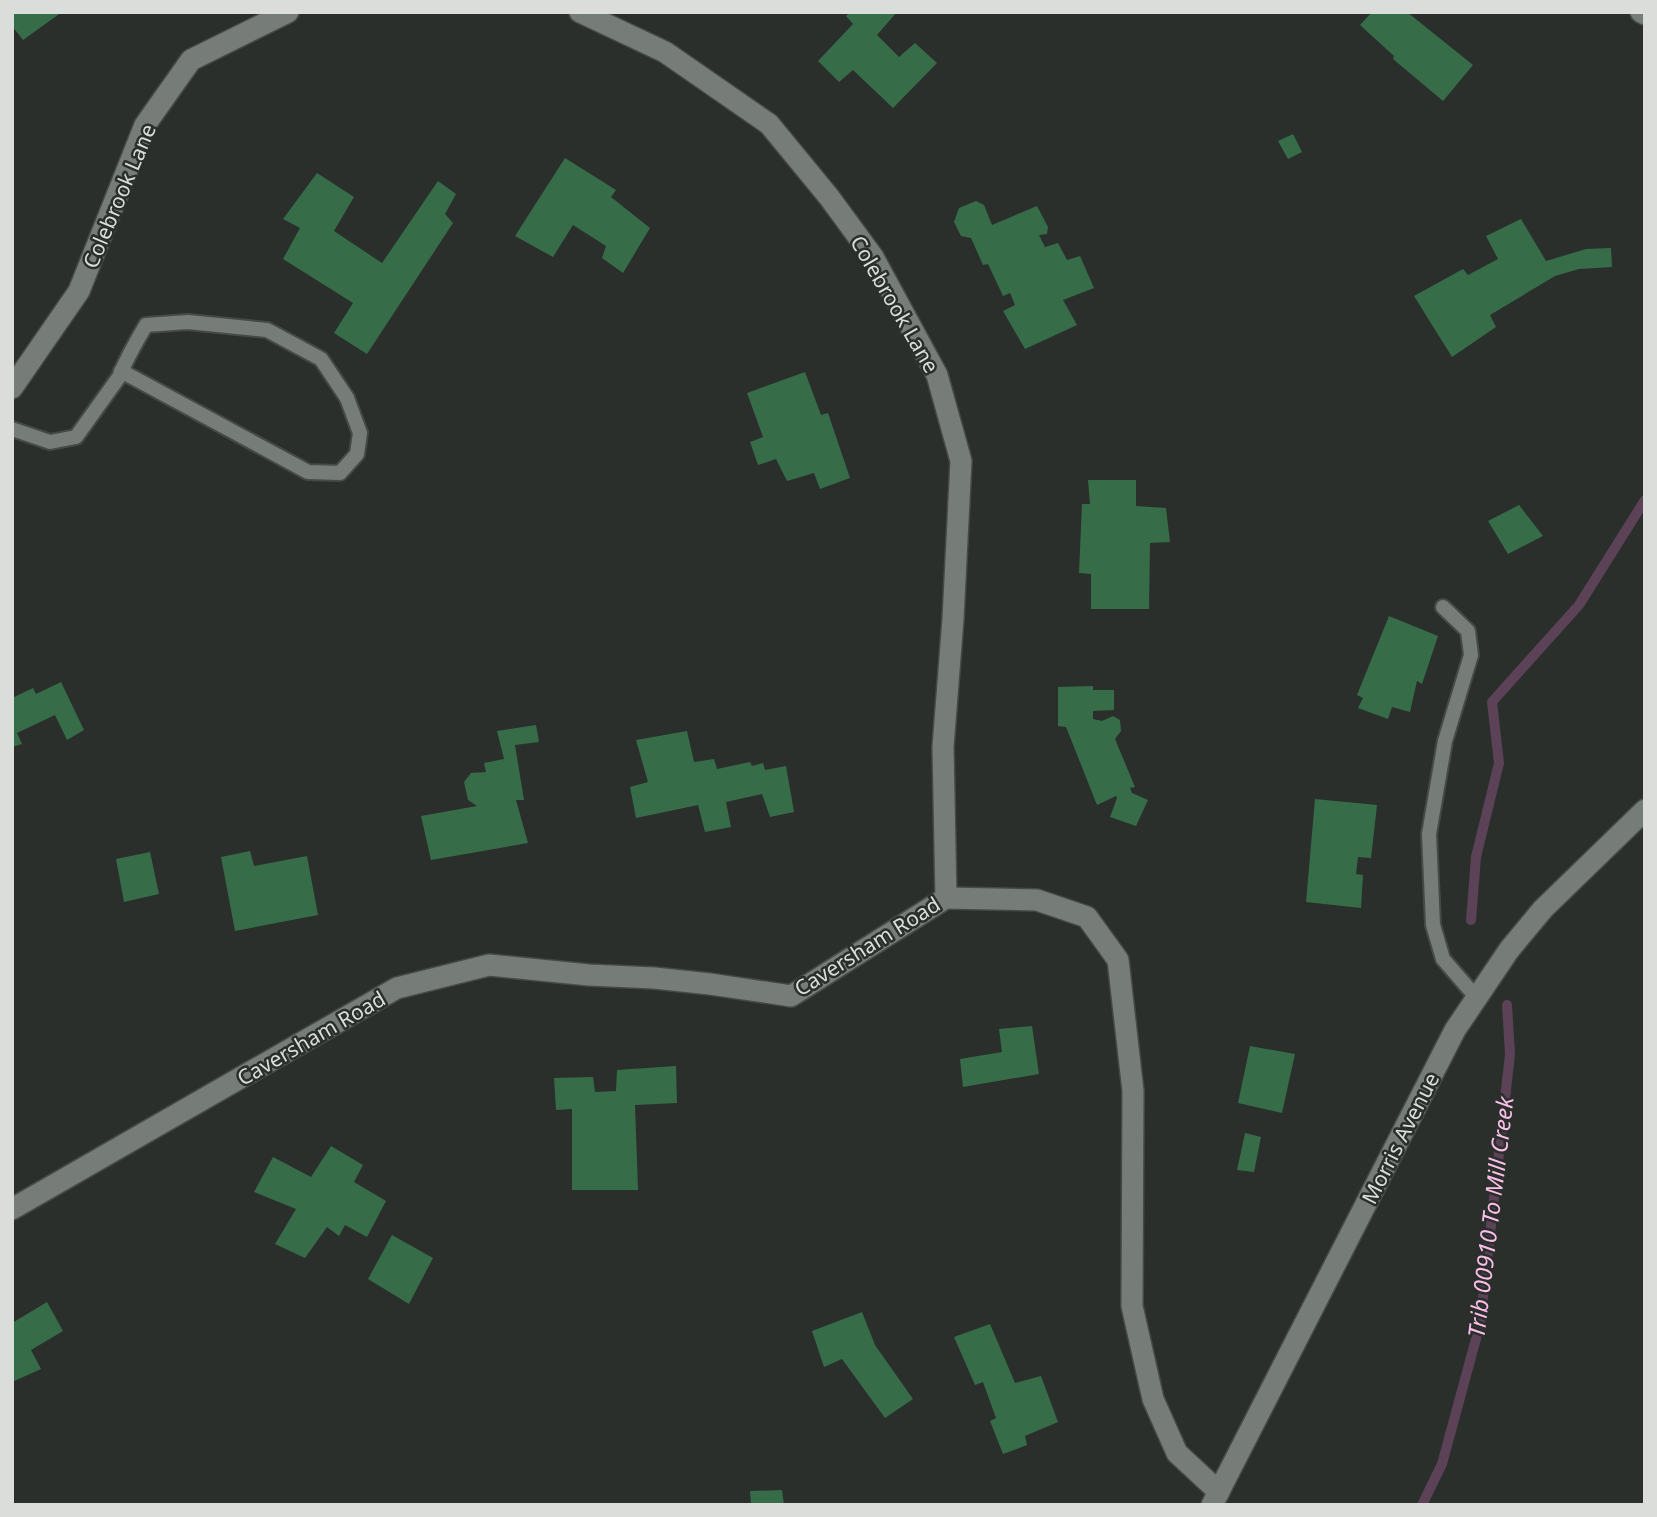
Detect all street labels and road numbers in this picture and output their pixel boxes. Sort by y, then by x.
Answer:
street label: Colebrook Lane [76,120,162,272]
street label: Colebrook Lane [844,230,946,378]
street label: Caversham Road [789,890,945,1002]
street label: Caversham Road [232,984,390,1092]
street label: Morris Avenue [1355,1068,1445,1208]

